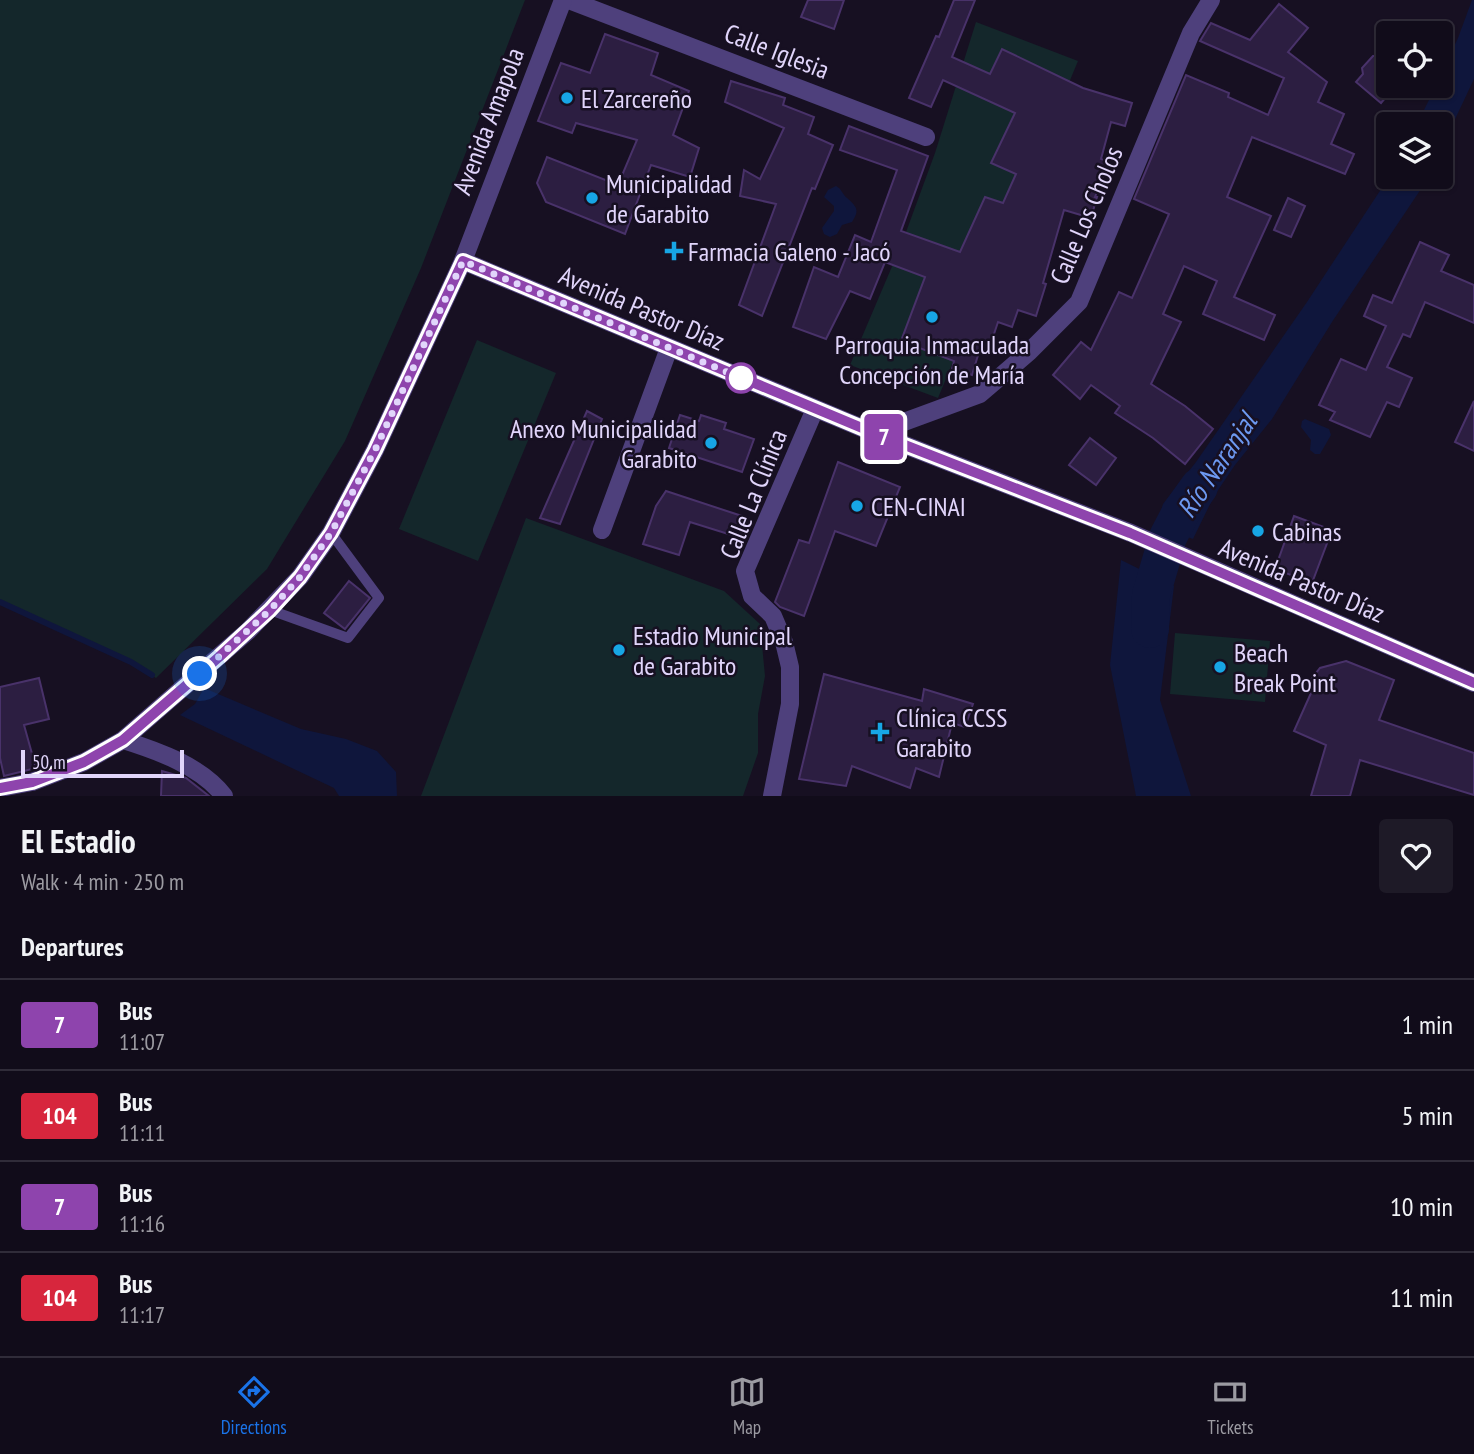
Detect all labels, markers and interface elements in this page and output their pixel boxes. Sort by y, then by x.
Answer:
street label: Calle Iglesia [720,16,834,86]
map controls [1376,21,1453,189]
button: locate [1376,21,1453,98]
street label: Avenida Amapola [445,43,531,199]
place label: El Zarcereño [581,82,692,115]
marker: El Zarcereño [559,90,575,106]
button: layers [1376,112,1453,189]
street label: Calle Los Cholos [1042,141,1130,289]
place label: Municipalidad de Garabito [606,167,732,230]
marker: Municipalidad de Garabito [584,190,600,206]
place label: Farmacia Galeno - Jacó [688,235,890,268]
marker: Farmacia Galeno - Jacó [666,243,682,259]
street label: Avenida Pastor Díaz [554,258,730,358]
marker: Parroquia Inmaculada Concepción de María [924,309,940,325]
place label: Parroquia Inmaculada Concepción de María [835,328,1029,391]
unlabelled marker [726,363,756,393]
water label: Río Naranjal [1167,403,1266,525]
place label: Anexo Municipalidad Garabito [510,412,697,475]
line badge: 7 [861,414,907,460]
text: 7 [878,421,890,452]
street label: Calle La Clínica [712,424,794,564]
marker: Anexo Municipalidad Garabito [703,435,719,451]
place label: CEN-CINAI [871,490,966,523]
marker: CEN-CINAI [849,498,865,514]
place label: Cabinas [1272,515,1342,548]
marker: Cabinas [1250,523,1266,539]
street label: Avenida Pastor Díaz [1214,530,1390,630]
place label: Estadio Municipal de Garabito [633,619,792,682]
place label: Beach Break Point [1234,636,1336,699]
marker: Estadio Municipal de Garabito [611,642,627,658]
your location [182,656,217,691]
marker: Beach Break Point [1212,659,1228,675]
place label: Clínica CCSS Garabito [896,701,1007,764]
marker: Clínica CCSS Garabito [870,722,890,742]
scale bar [21,747,184,779]
text: 50 m [32,750,66,774]
text: El Estadio [21,819,136,862]
button: heart [1379,819,1453,893]
text: Walk · 4 min · 250 m [21,867,184,896]
text: Departures [21,930,124,963]
text: Bus [119,994,152,1027]
text: 1 min [1402,1008,1453,1041]
text: 7 [54,1009,65,1040]
text: 11:07 [119,1027,165,1056]
text: Bus [119,1085,152,1118]
text: 5 min [1402,1099,1453,1132]
text: 104 [42,1100,77,1131]
text: 11:11 [119,1118,165,1147]
text: Bus [119,1176,152,1209]
text: 10 min [1390,1190,1453,1223]
text: 7 [54,1191,65,1222]
text: 11:16 [119,1209,165,1238]
text: Bus [119,1267,152,1300]
text: 11 min [1390,1281,1453,1314]
text: 104 [42,1282,77,1313]
text: 11:17 [119,1300,165,1329]
tab: Directions [221,1373,287,1439]
tab: Map [728,1373,766,1439]
tab: Tickets [1207,1373,1253,1439]

